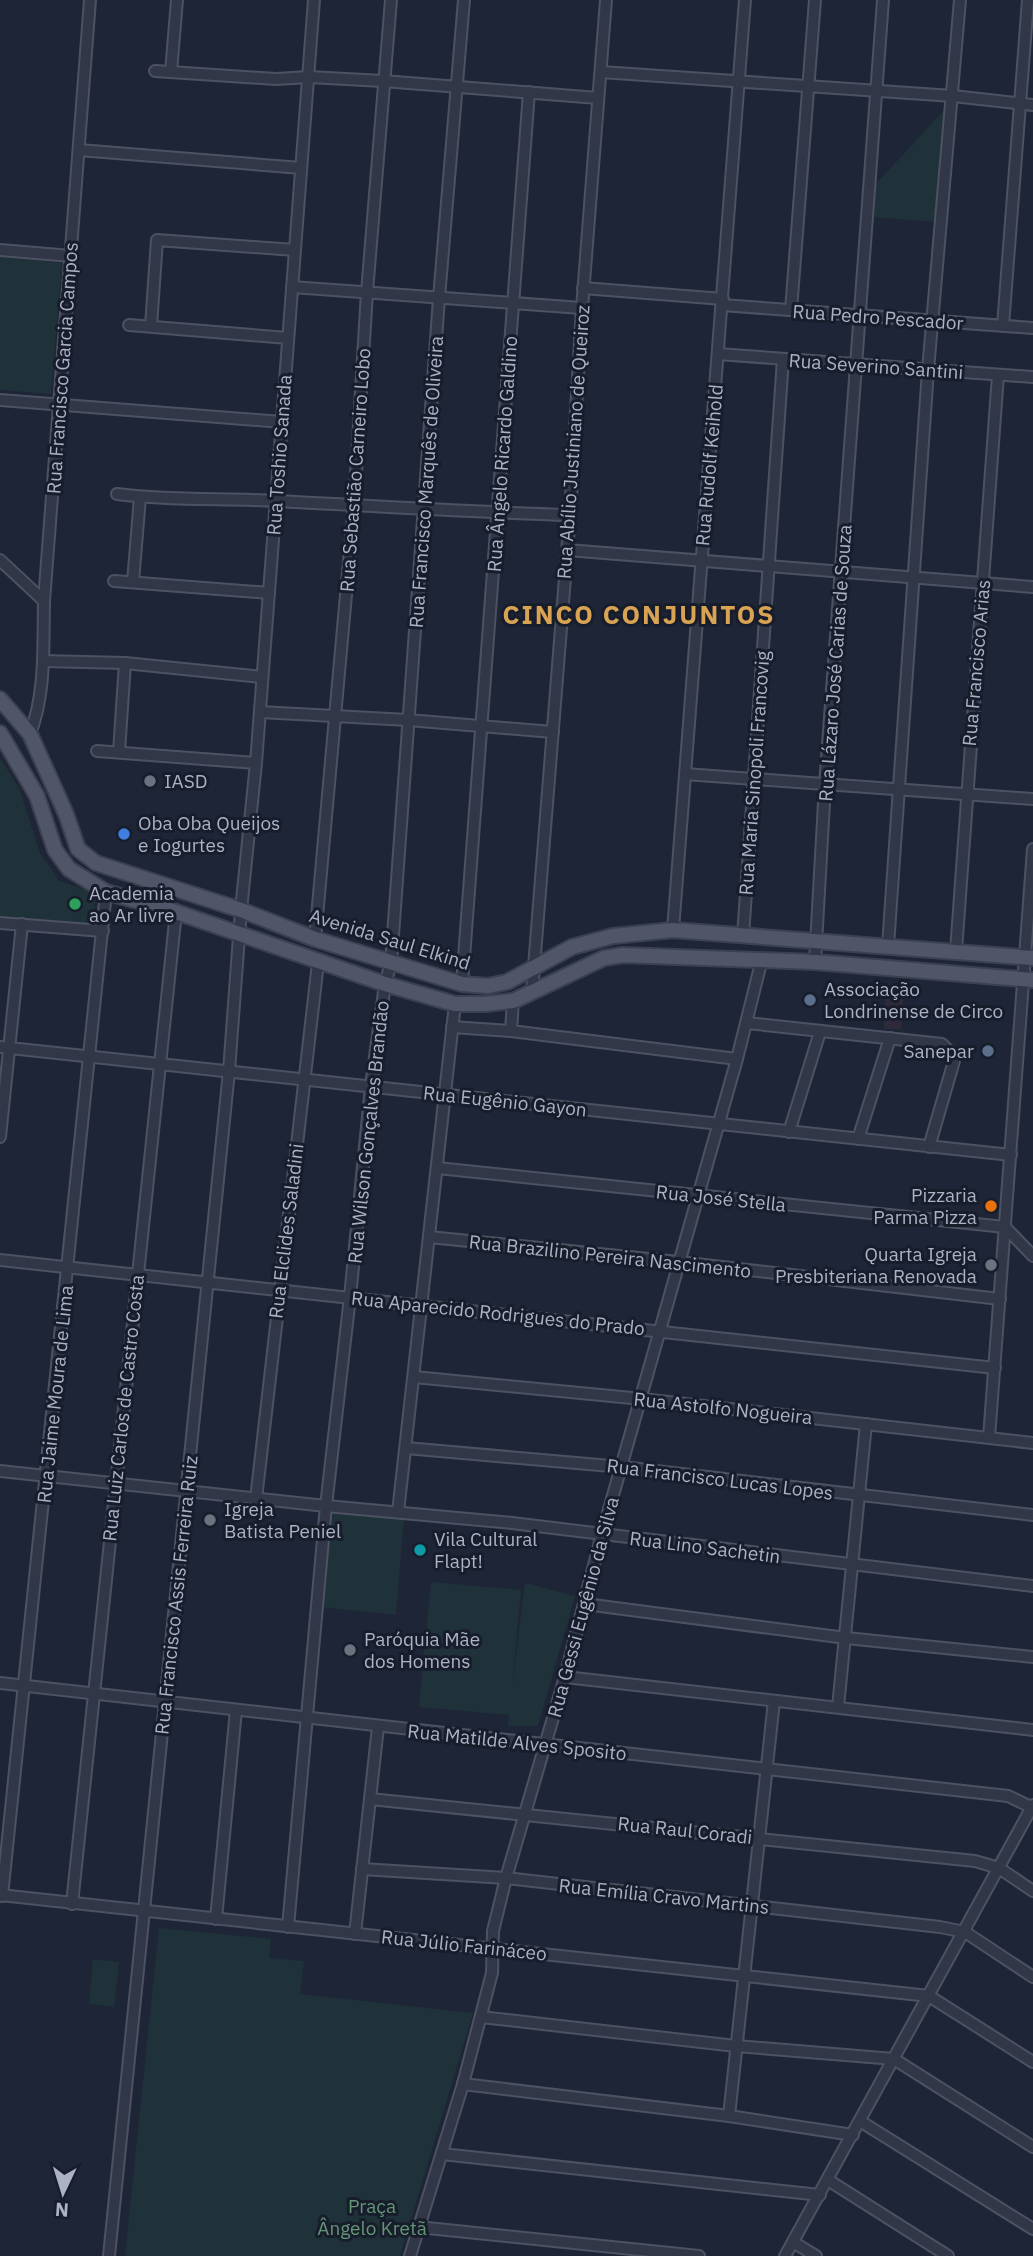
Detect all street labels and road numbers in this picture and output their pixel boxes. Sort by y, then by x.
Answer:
street label: Rua Francisco Garcia Campos [41,241,83,495]
street label: Rua Pedro Pescador [792,299,964,335]
street label: Rua Abílio Justiniano de Queiroz [551,304,595,580]
street label: Rua Francisco Marquês de Oliveira [404,335,448,629]
street label: Rua Ângelo Ricardo Galdino [482,335,522,573]
street label: Rua Sebastião Carneiro Lobo [334,347,376,593]
street label: Rua Severino Santini [788,348,964,384]
street label: Rua Toshio Sanada [261,374,297,536]
street label: Rua Rudolf Keihold [690,383,728,547]
street label: Rua Lázaro José Carias de Souza [813,524,857,802]
street label: Rua Francisco Arias [957,579,995,747]
street label: Rua Maria Sinopoli Francovig [733,650,775,896]
street label: Avenida Saul Elkind [307,903,473,975]
street label: Rua Wilson Gonçalves Brandão [342,999,394,1265]
street label: Rua Eugênio Gayon [422,1080,588,1122]
street label: Rua Elclides Saladini [263,1142,309,1320]
street label: Rua José Stella [655,1179,787,1217]
street label: Rua Brazilino Pereira Nascimento [468,1229,752,1283]
street label: Rua Luiz Carlos de Castro Costa [97,1273,149,1543]
street label: Rua Jaime Moura de Lima [32,1284,78,1504]
street label: Rua Aparecido Rodrigues do Prado [350,1286,646,1340]
street label: Rua Astolfo Nogueira [632,1387,814,1429]
street label: Rua Francisco Lucas Lopes [605,1453,835,1505]
street label: Rua Francisco Assis Ferreira Ruiz [149,1454,203,1736]
street label: Rua Gessi Eugênio da Silva [542,1494,624,1720]
street label: Rua Lino Sachetin [628,1526,782,1568]
street label: Rua Matilde Alves Sposito [406,1719,628,1765]
street label: Rua Raul Coradi [616,1811,754,1849]
street label: Rua Emília Cravo Martins [557,1873,771,1919]
street label: Rua Júlio Farináceo [380,1924,548,1966]

